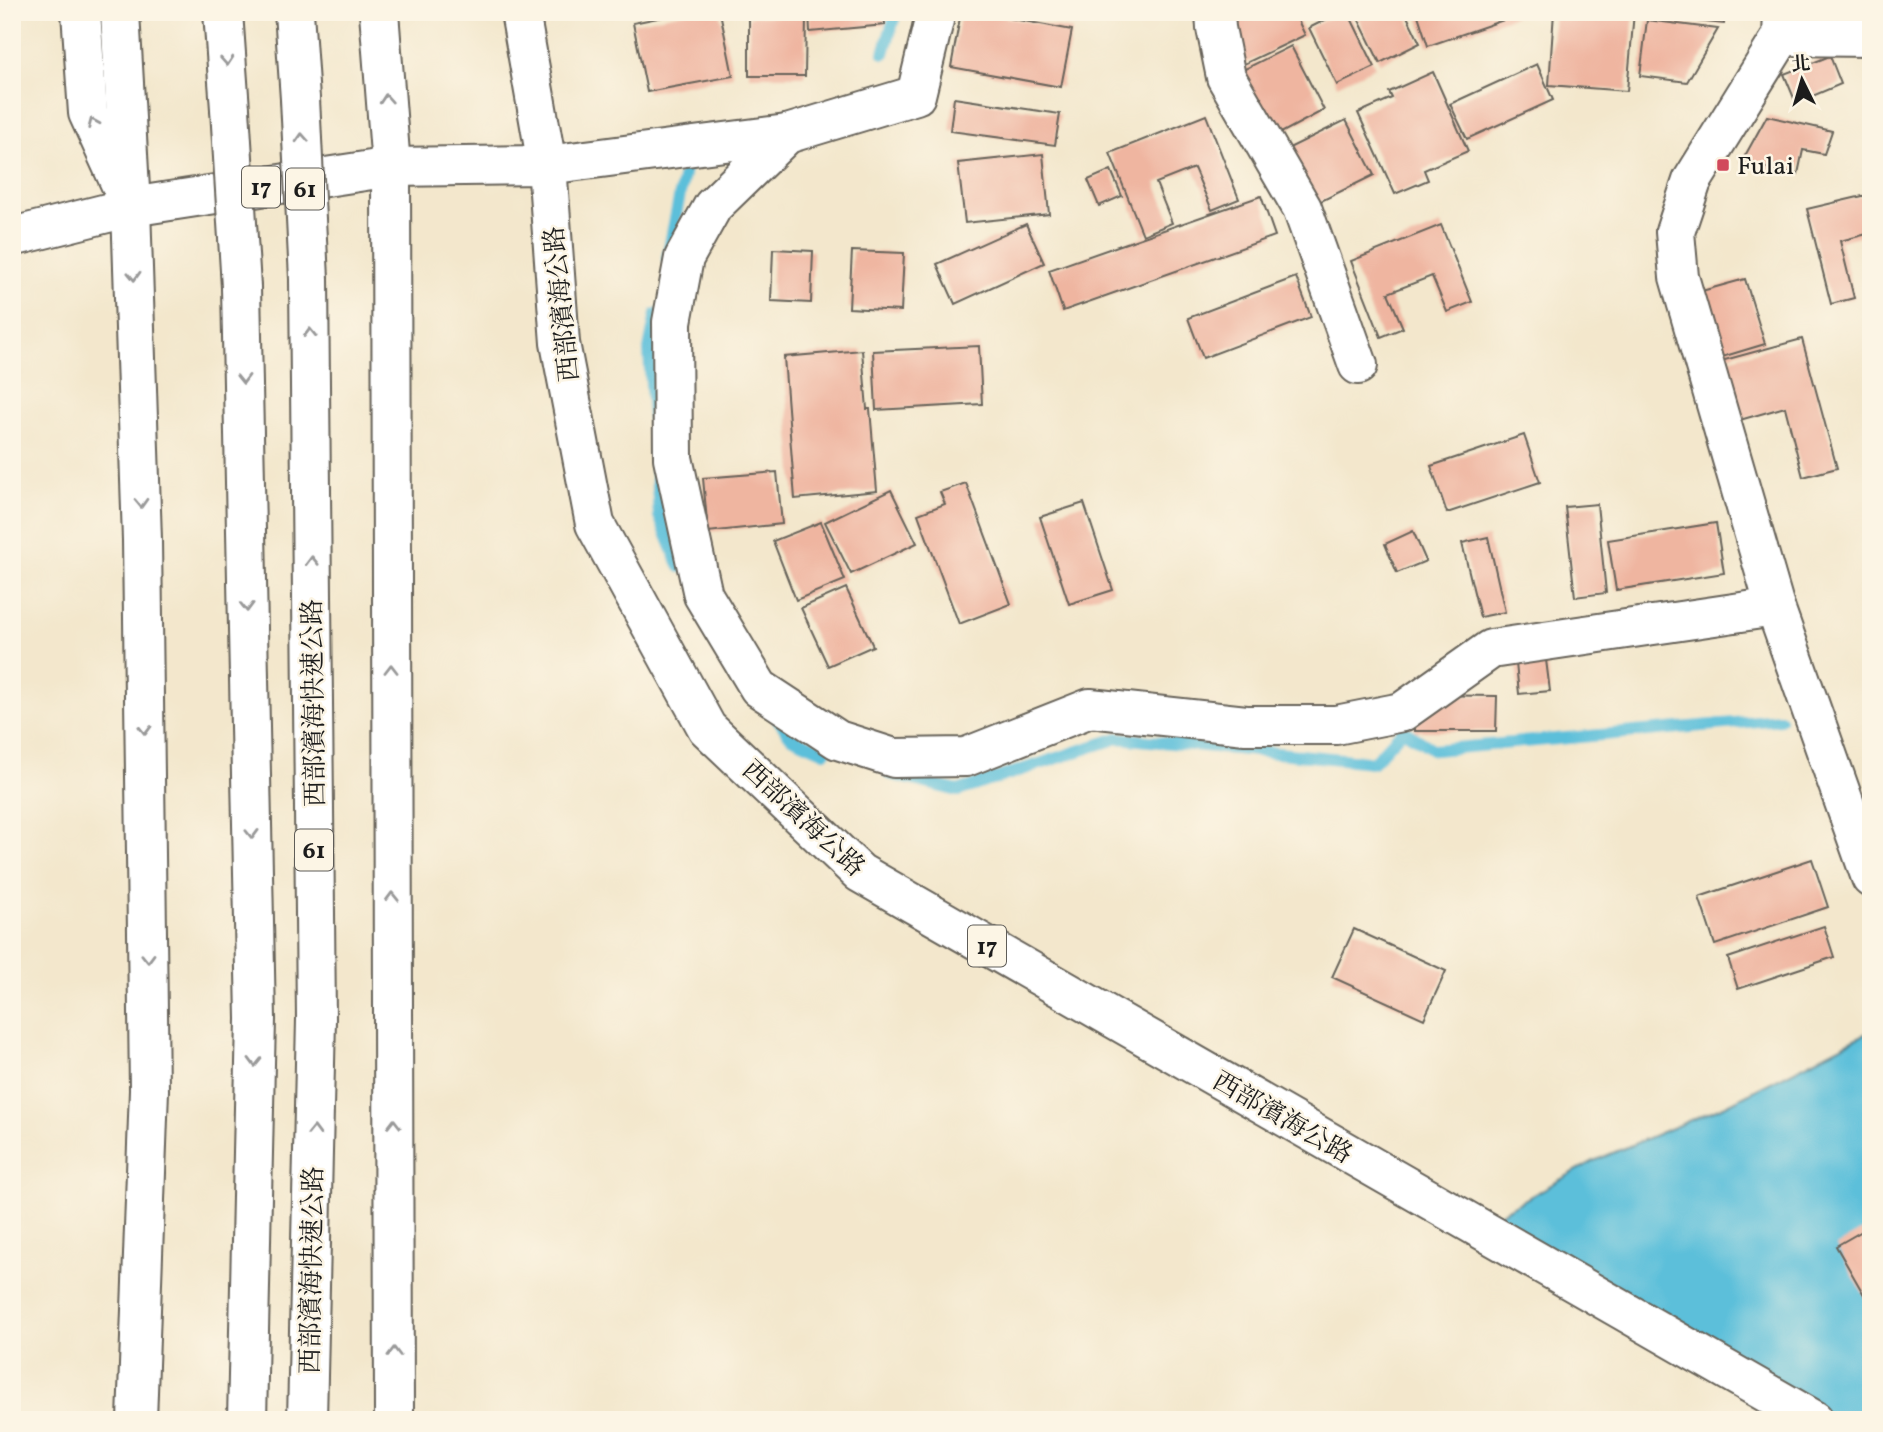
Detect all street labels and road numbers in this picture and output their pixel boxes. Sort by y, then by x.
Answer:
road number: 17 [242,167,280,208]
road number: 61 [286,168,324,210]
street label: 西部濱海公路 [537,224,589,383]
street label: 西部濱海快速公路 [295,599,335,807]
street label: 西部濱海公路 [733,753,872,886]
road number: 61 [295,830,333,870]
road number: 17 [968,926,1006,966]
street label: 西部濱海公路 [1205,1064,1359,1173]
street label: 西部濱海快速公路 [293,1166,333,1374]

